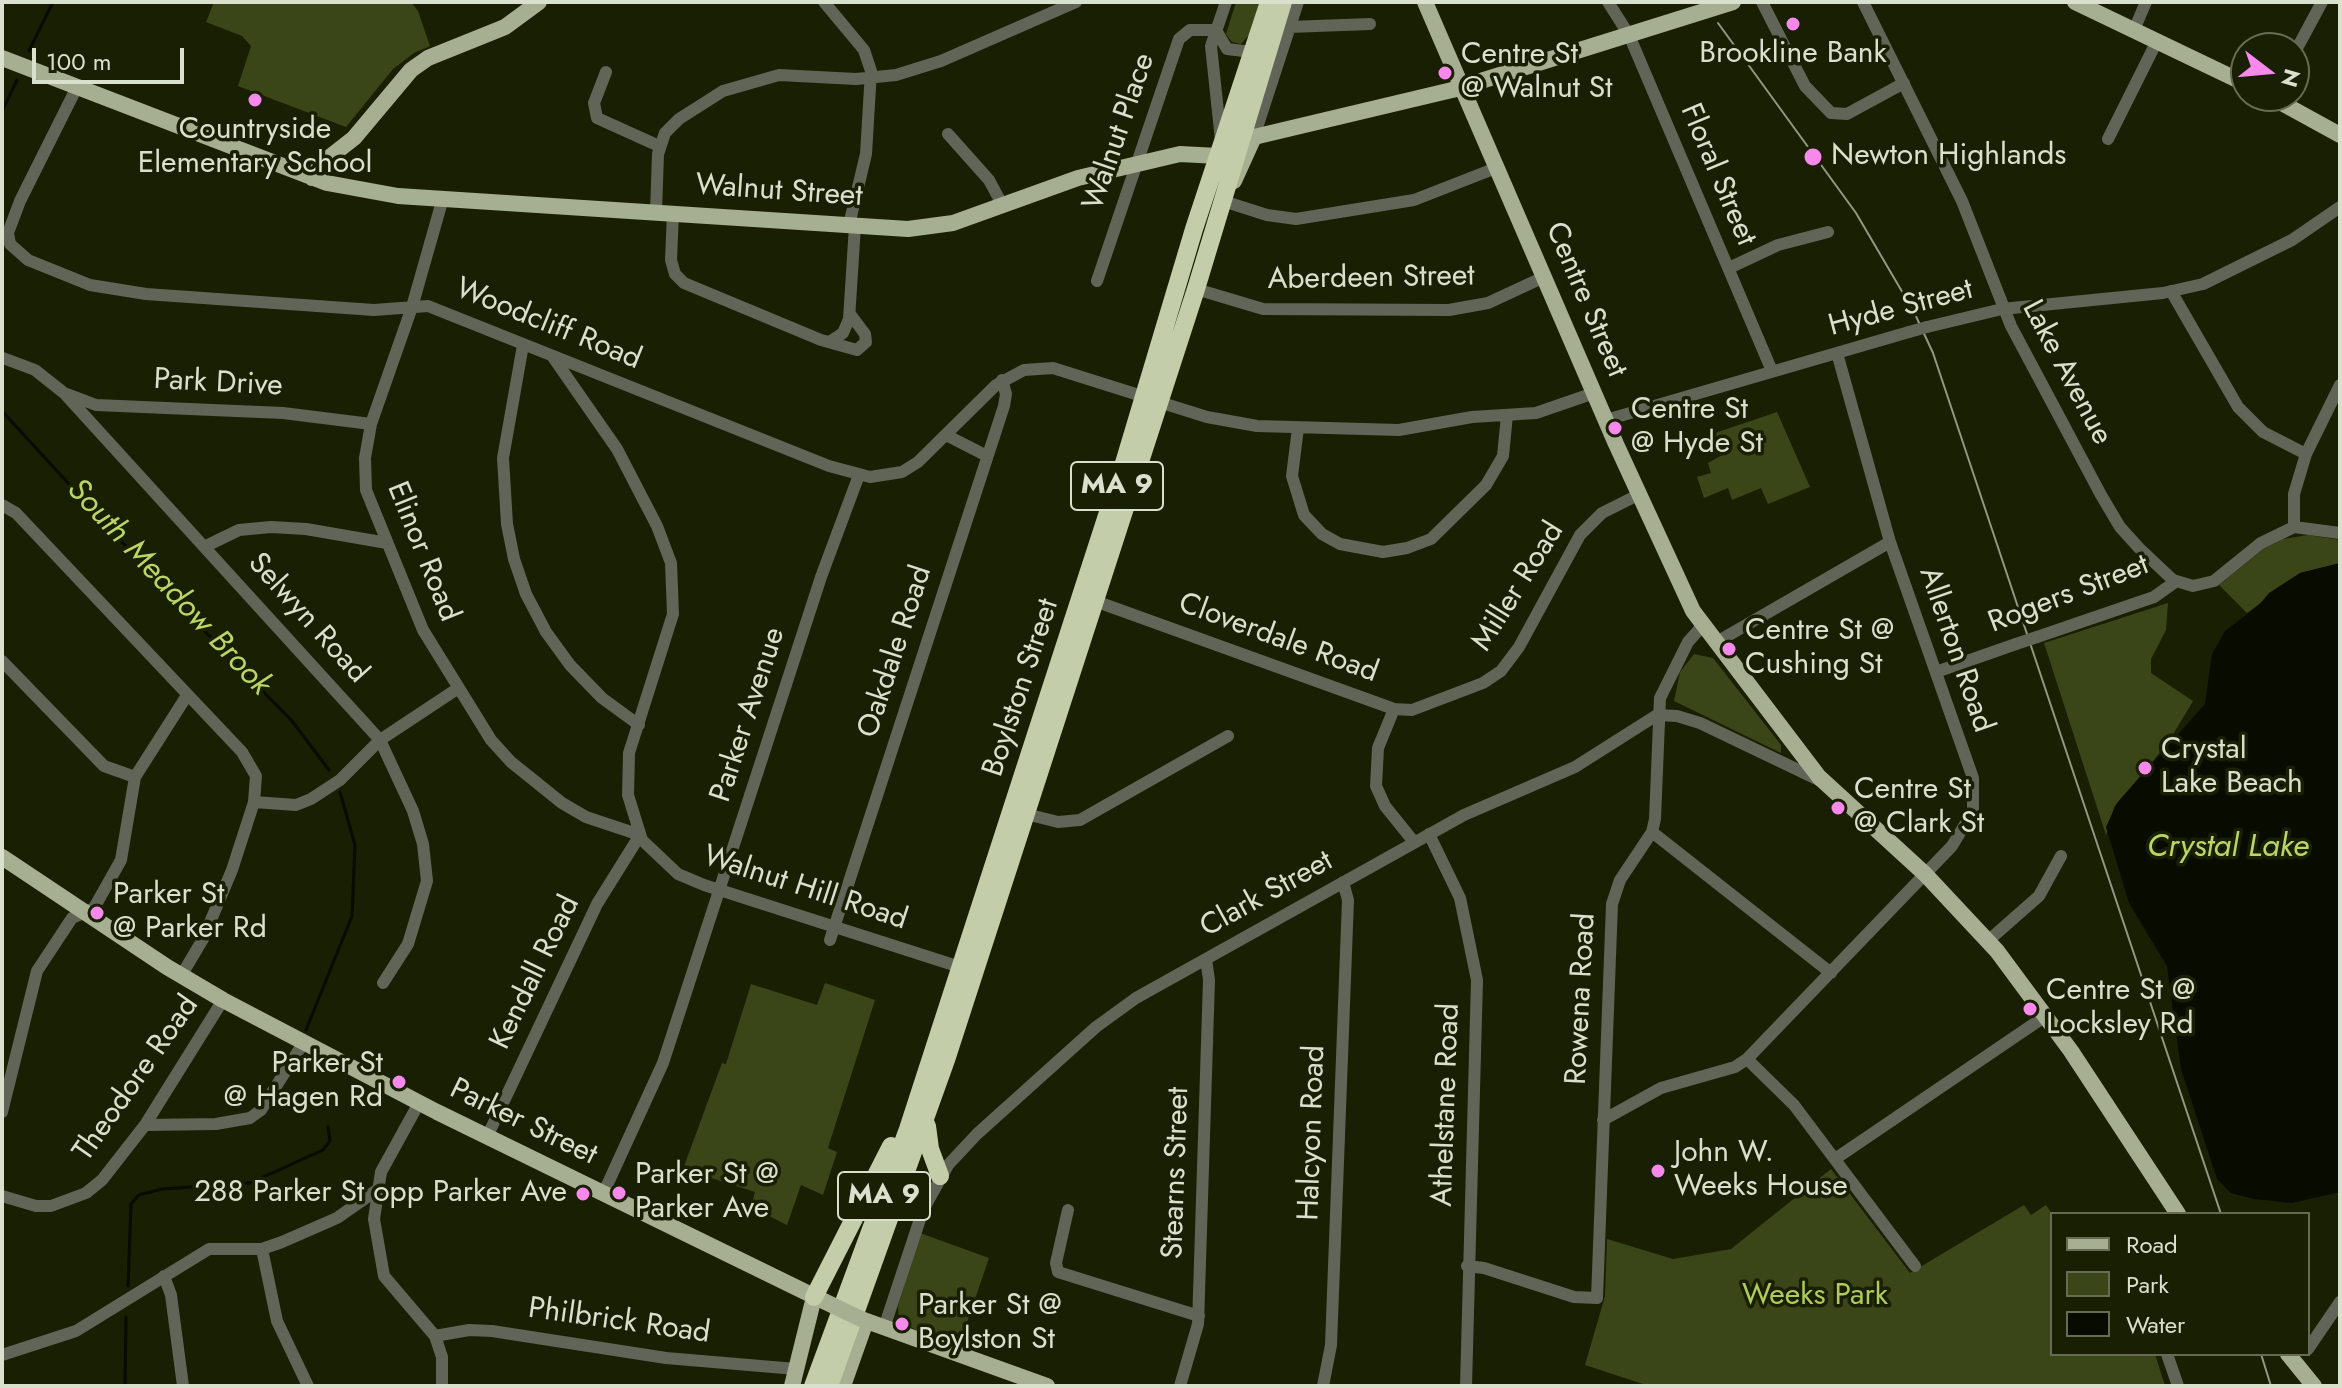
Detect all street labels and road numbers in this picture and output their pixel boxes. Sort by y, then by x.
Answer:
street label: Walnut Place [1076,49,1164,215]
street label: Floral Street [1671,99,1763,251]
street label: Walnut Street [694,168,864,216]
street label: Centre Street [1536,217,1634,383]
street label: Aberdeen Street [1267,259,1475,299]
street label: Woodcliff Road [450,271,646,379]
street label: Hyde Street [1825,272,1977,346]
street label: Lake Avenue [2013,295,2119,451]
street label: Park Drive [153,363,283,405]
road number: MA 9 [1071,462,1163,510]
street label: Elinor Road [378,477,466,627]
street label: Miller Road [1465,516,1573,658]
street label: Selwyn Road [239,546,375,692]
street label: Rogers Street [1984,548,2154,642]
street label: Oakdale Road [851,561,941,743]
street label: Allerton Road [1910,563,2000,737]
street label: Cloverdale Road [1173,586,1383,692]
street label: Boylston Street [976,595,1068,781]
street label: Parker Avenue [704,623,794,807]
street label: Walnut Hill Road [698,839,912,939]
street label: Clark Street [1194,844,1340,946]
street label: Kendall Road [483,890,589,1056]
street label: Rowena Road [1560,912,1604,1086]
street label: Theodore Road [67,989,207,1169]
street label: Athelstane Road [1425,1003,1469,1207]
street label: Halcyon Road [1292,1045,1334,1221]
street label: Parker Street [444,1072,602,1174]
street label: Stearns Street [1156,1086,1198,1260]
road number: MA 9 [838,1172,930,1220]
street label: Philbrick Road [526,1291,712,1353]

